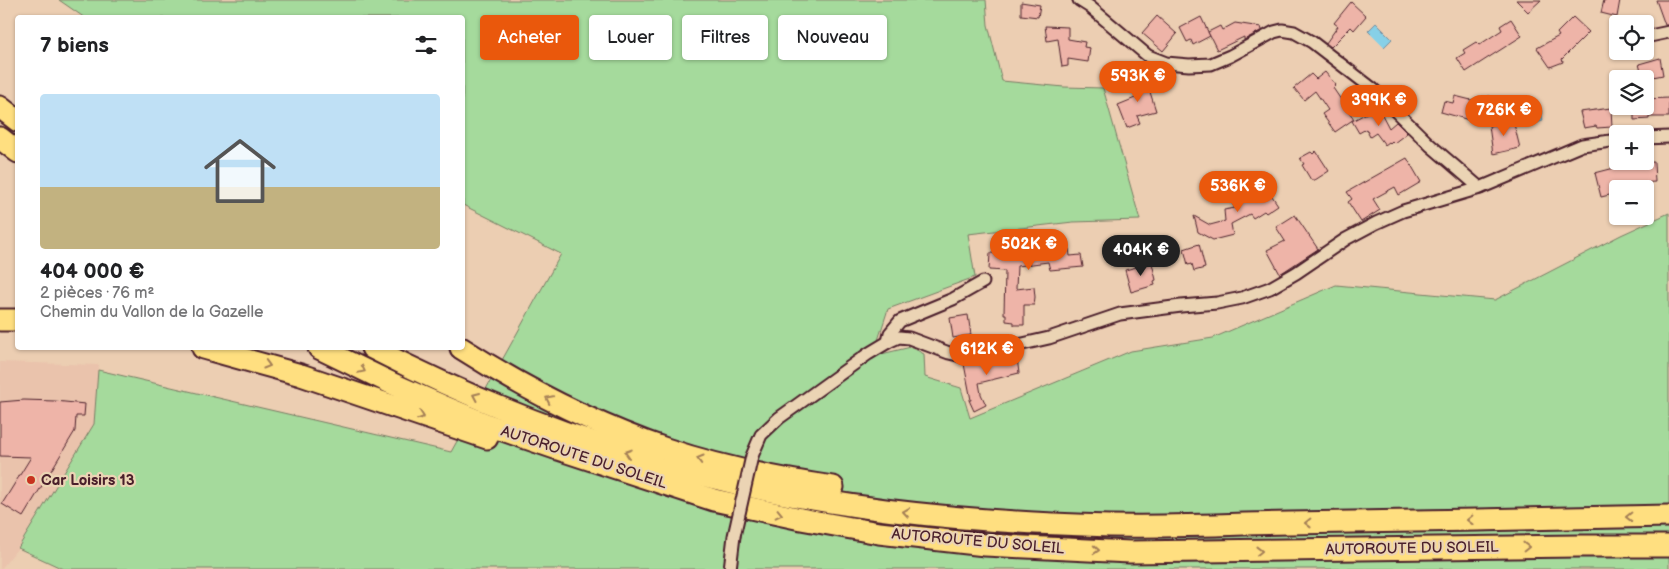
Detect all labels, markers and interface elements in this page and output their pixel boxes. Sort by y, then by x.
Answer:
chip: Acheter [480,15,579,60]
chip: Louer [589,15,672,60]
chip: Filtres [682,15,768,60]
chip: Nouveau [778,15,887,60]
map controls [1609,15,1654,225]
button: locate [1609,15,1654,60]
icon: filters [412,31,440,59]
text: 7 biens [40,33,109,58]
pin: 593K € [1097,61,1179,103]
text: 593K € [1110,67,1166,86]
button: layers [1609,70,1654,115]
pin: 399K € [1338,84,1420,127]
text: 399K € [1351,91,1407,110]
pin: 726K € [1463,94,1545,137]
text: 726K € [1476,101,1532,120]
button: + [1609,125,1654,170]
icon: home [195,126,285,216]
pin: 536K € [1197,170,1279,213]
text: 536K € [1210,177,1266,196]
button: − [1609,180,1654,225]
pin: 502K € [988,228,1070,271]
pin: 404K € [1100,234,1182,277]
text: 502K € [1001,235,1057,254]
text: 404K € [1113,241,1169,260]
text: 404 000 € [40,259,144,284]
text: 2 pièces · 76 m² [40,284,154,303]
text: Chemin du Vallon de la Gazelle [40,303,263,322]
pin: 612K € [946,334,1028,376]
text: 612K € [960,340,1014,359]
one-way arrow [262,360,270,370]
one-way arrow [357,363,366,373]
one-way arrow [472,392,481,403]
one-way arrow [545,395,554,405]
one-way arrow [416,410,425,420]
street label: AUTOROUTE DU SOLEIL [499,422,670,493]
one-way arrow [624,449,632,459]
one-way arrow [696,454,704,464]
place label: Car Loisirs 13 [41,471,135,490]
marker: Car Loisirs 13 [25,474,37,486]
one-way arrow [901,507,910,517]
one-way arrow [774,508,783,519]
one-way arrow [1625,512,1632,522]
one-way arrow [1466,515,1474,525]
one-way arrow [1304,517,1312,528]
street label: AUTOROUTE DU SOLEIL [891,524,1065,559]
street label: AUTOROUTE DU SOLEIL [1325,537,1499,560]
one-way arrow [1522,541,1530,552]
one-way arrow [1093,545,1101,555]
one-way arrow [1255,545,1263,556]

